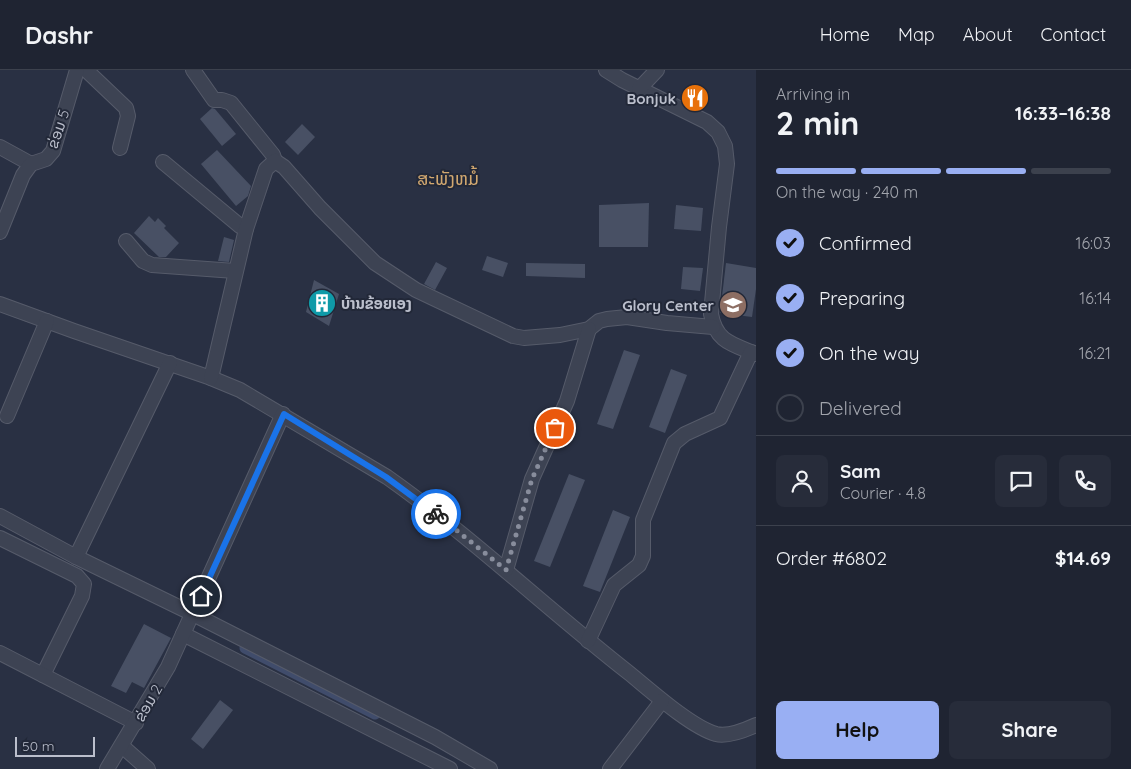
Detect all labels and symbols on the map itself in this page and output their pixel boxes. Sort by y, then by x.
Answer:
restaurant icon: Bonjuk [680,83,710,113]
place label: Bonjuk [626,89,676,108]
street label: ຂ່ອມ 5 [43,107,73,151]
district label: ສະພັງຫມໍ້ [417,165,479,190]
building icon: ບ້ານຂ້ອຍເອງ [307,288,337,318]
school or university icon: Glory Center [718,290,748,320]
place label: ບ້ານຂ້ອຍເອງ [341,294,412,313]
place label: Glory Center [622,296,714,315]
pin [534,407,576,449]
courier [411,489,461,539]
pin [180,575,222,617]
street label: ຂ່ອມ 2 [130,681,166,725]
scale bar [15,734,95,757]

